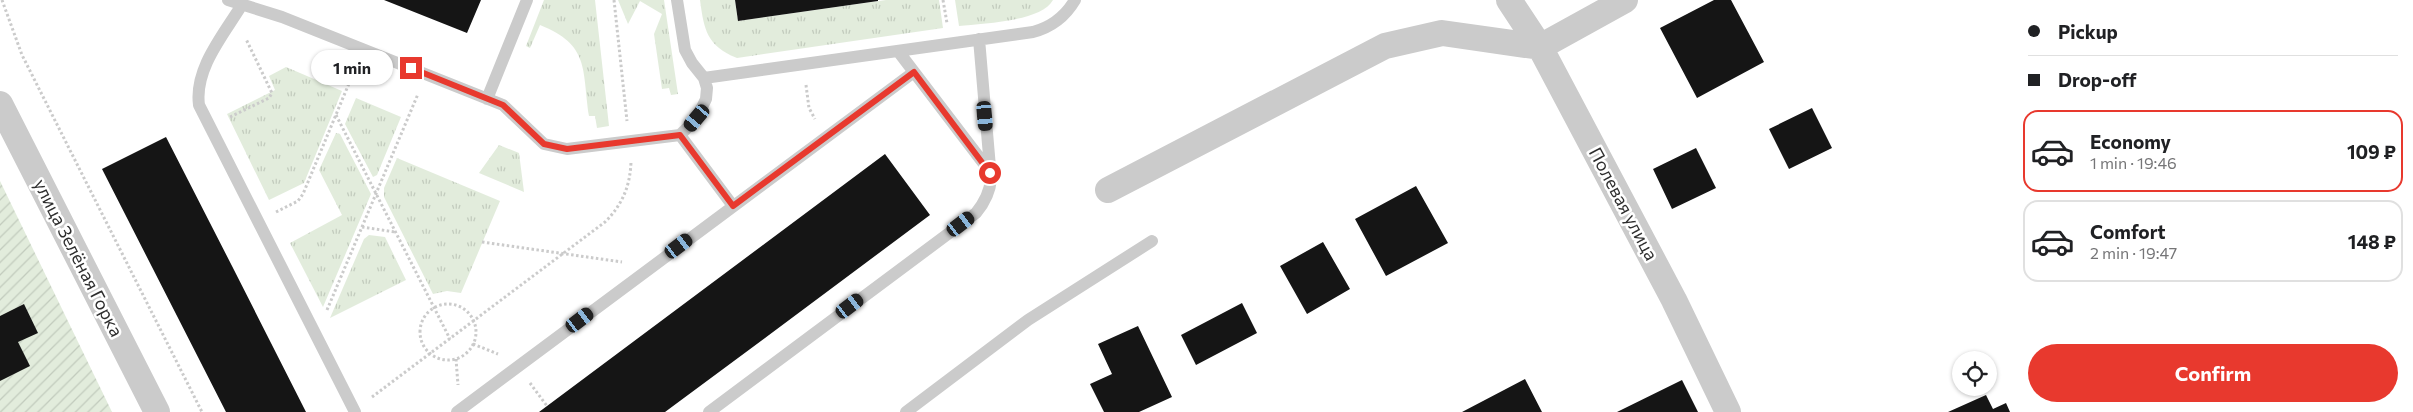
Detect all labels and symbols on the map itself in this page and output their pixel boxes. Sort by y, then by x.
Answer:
callout: 1 min [311,50,394,86]
route end [400,57,422,79]
car [976,100,993,132]
car [681,102,712,134]
street label: Полевая улица [1585,143,1663,264]
route start [979,162,1001,184]
street label: улица Зелёная Горка [30,175,128,340]
car [944,209,977,239]
car [662,231,695,261]
car [833,291,866,321]
car [563,305,596,335]

